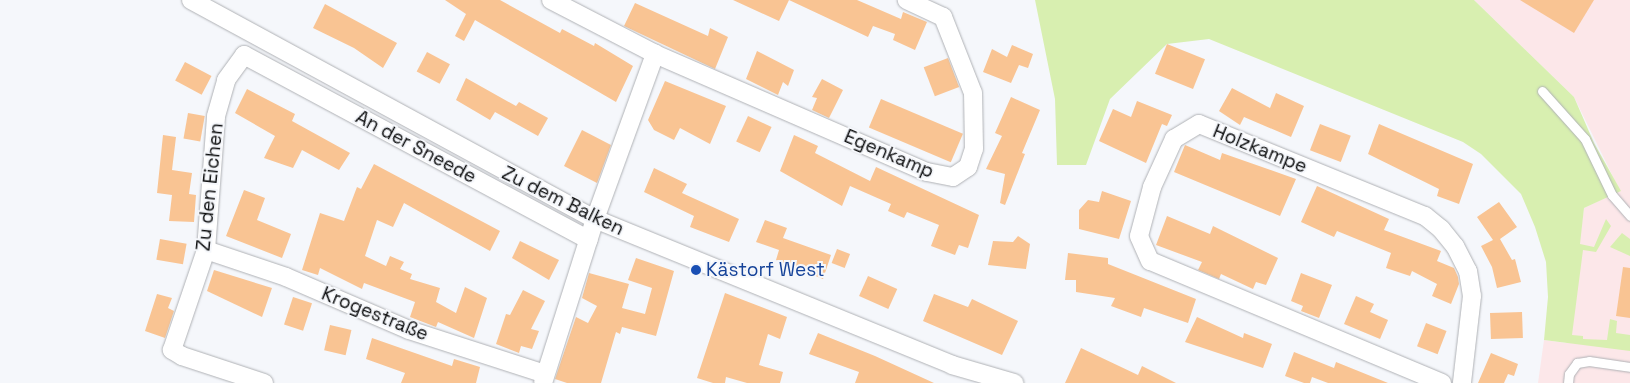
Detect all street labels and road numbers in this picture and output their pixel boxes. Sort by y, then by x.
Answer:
street label: An der Sneede [352,106,480,188]
street label: Holzkampe [1210,120,1310,178]
street label: Zu den Eichen [192,122,228,252]
street label: Egenkamp [841,125,937,183]
street label: Zu dem Balken [498,162,628,240]
street label: Krogestraße [318,282,432,346]

